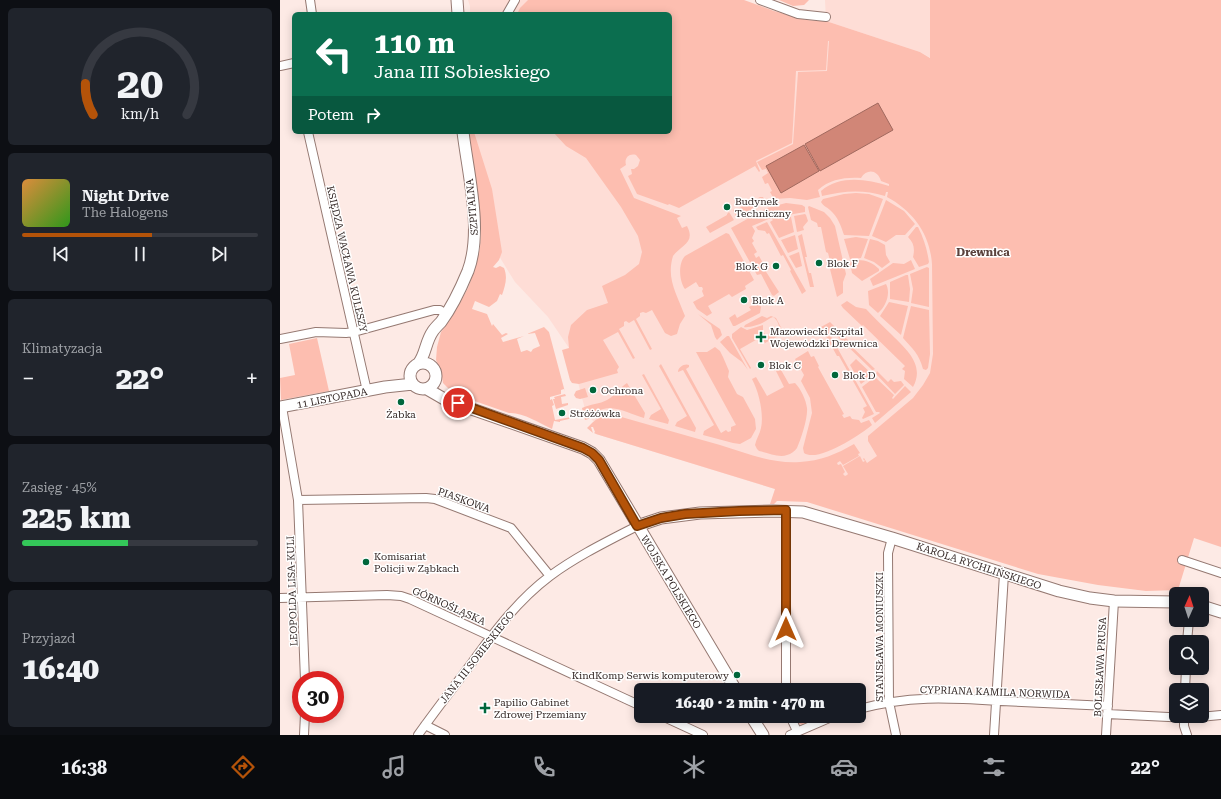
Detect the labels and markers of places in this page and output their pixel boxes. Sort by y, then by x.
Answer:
place label: Budynek Techniczny [735,196,791,219]
marker: Budynek Techniczny [722,202,732,212]
marker: Blok F [814,258,824,268]
place label: Blok F [827,258,858,269]
place label: Blok G [735,261,768,272]
marker: Blok G [771,261,781,271]
marker: Blok A [739,295,749,305]
place label: Blok A [752,295,784,306]
place label: Mazowiecki Szpital Wojewódzki Drewnica [770,326,878,349]
marker: Mazowiecki Szpital Wojewódzki Drewnica [755,331,767,343]
marker: Blok C [756,360,766,370]
place label: Blok C [769,360,801,371]
marker: Blok D [830,370,840,380]
place label: Blok D [843,370,876,381]
marker: Ochrona [588,385,598,395]
place label: Ochrona [601,385,644,396]
pin [441,386,475,420]
marker: Żabka [396,397,406,407]
marker: Stróżówka [557,408,567,418]
place label: Stróżówka [570,408,621,419]
place label: Żabka [386,409,416,420]
place label: Komisariat Policji w Ząbkach [374,551,460,574]
marker: Komisariat Policji w Ząbkach [361,557,371,567]
place label: KindKomp Serwis komputerowy [572,670,729,681]
marker: KindKomp Serwis komputerowy [732,670,742,680]
place label: Papilio Gabinet Zdrowej Przemiany [494,697,587,720]
marker: Papilio Gabinet Zdrowej Przemiany [479,702,491,714]

